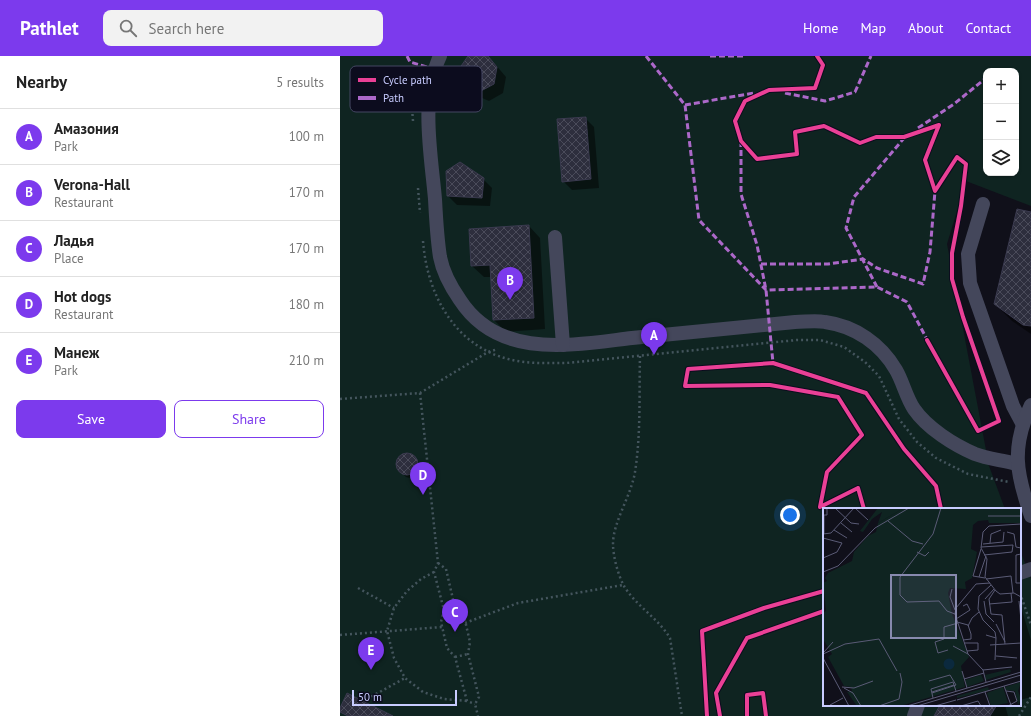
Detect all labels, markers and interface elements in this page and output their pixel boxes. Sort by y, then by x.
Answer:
search box [103,10,383,46]
text: Pathlet [20,16,79,40]
icon: search [117,17,139,39]
text: Search here [149,19,224,38]
text: Home [803,19,838,37]
text: Map [860,19,886,37]
text: About [908,19,944,37]
text: Contact [966,19,1011,37]
legend [350,66,482,112]
map controls [983,68,1019,176]
button: + [983,68,1019,104]
text: Nearby [16,71,67,93]
text: Cycle path [383,73,432,87]
text: 5 results [276,74,324,91]
text: Path [383,91,404,105]
button: − [983,104,1019,140]
text: Амазония [54,119,119,138]
text: A [25,128,33,145]
text: 100 m [289,128,324,145]
text: Park [54,138,78,155]
button: layers [983,140,1019,176]
text: Verona-Hall [54,175,130,194]
text: B [25,184,33,201]
text: 170 m [289,184,324,201]
text: Restaurant [54,194,113,211]
text: Ладья [54,231,94,250]
text: C [25,240,33,257]
text: 170 m [289,240,324,257]
text: Place [54,250,84,267]
pin: B [497,267,523,300]
text: Hot dogs [54,287,111,306]
text: D [25,296,33,313]
text: 180 m [289,296,324,313]
text: Restaurant [54,306,113,323]
pin: A [641,322,667,355]
text: Манеж [54,343,99,362]
text: E [26,352,32,369]
text: 210 m [289,352,324,369]
text: Park [54,362,78,379]
button: Save [16,400,166,438]
button: Share [174,400,324,438]
pin: D [410,462,436,495]
your location [780,505,800,525]
inset map [823,508,1021,706]
pin: C [442,599,468,632]
pin: E [358,637,384,670]
scale bar [352,688,457,707]
text: 50 m [358,690,382,704]

